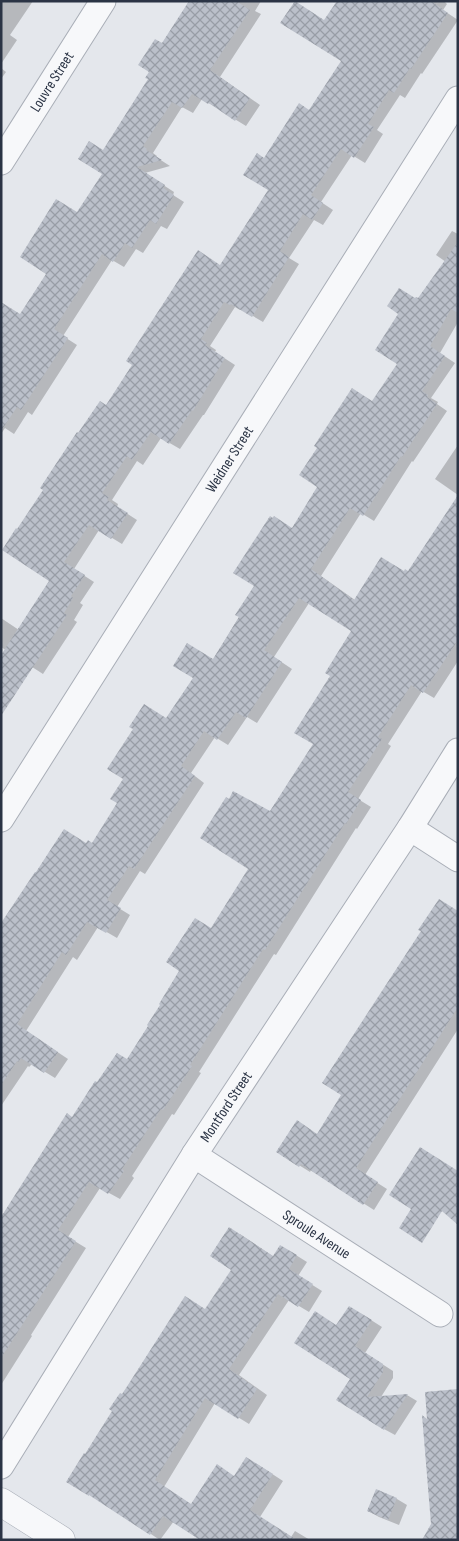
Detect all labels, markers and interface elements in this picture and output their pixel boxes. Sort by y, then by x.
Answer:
street label: Louvre Street [26,48,78,116]
street label: Weidner Street [201,422,258,496]
street label: Montford Street [196,1067,256,1146]
street label: Sproule Avenue [279,1205,354,1263]

